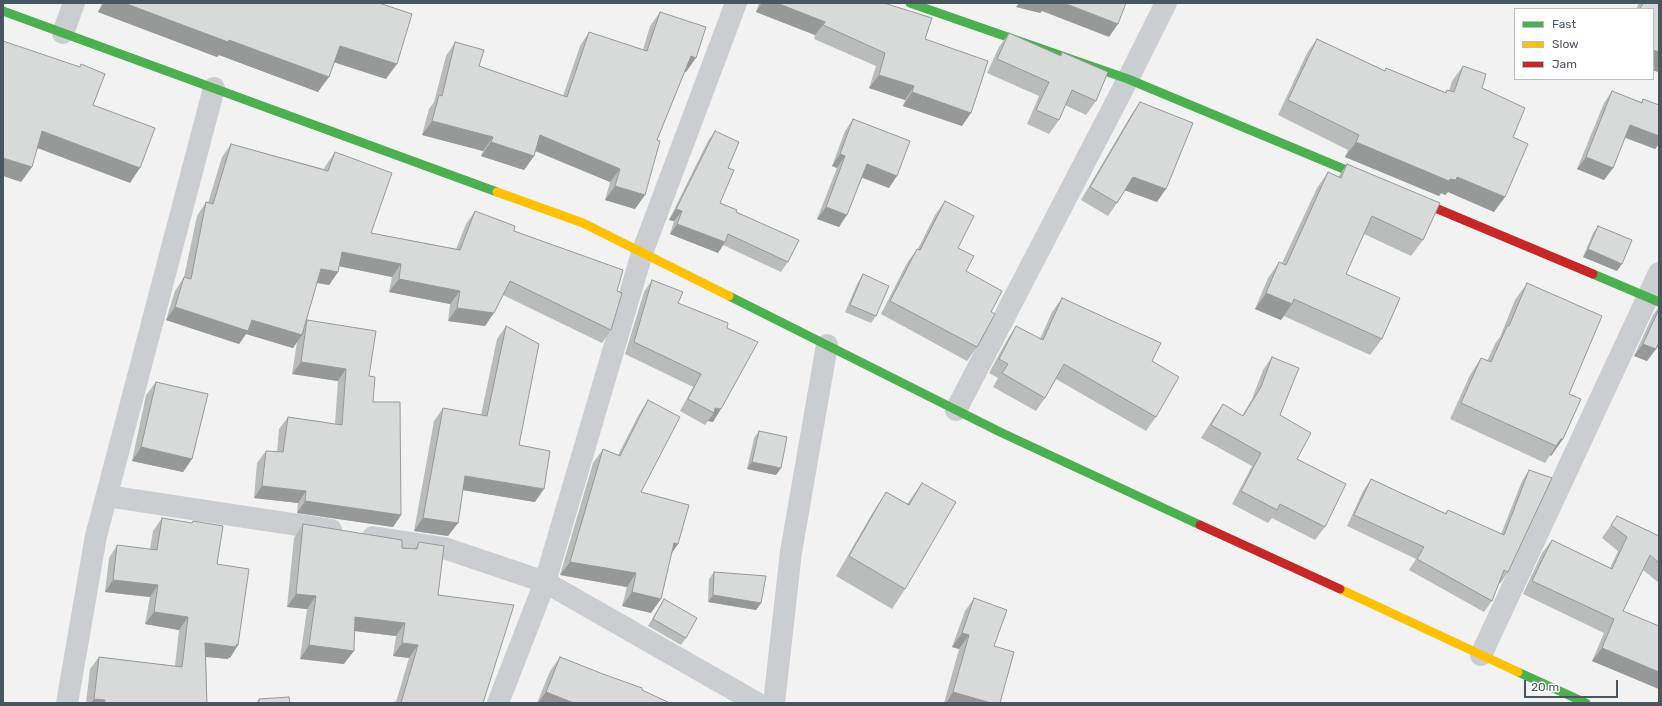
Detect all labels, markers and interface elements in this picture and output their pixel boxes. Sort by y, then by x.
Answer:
legend [1514,8,1654,80]
text: Fast [1552,17,1576,31]
text: Slow [1552,37,1579,51]
text: Jam [1552,57,1577,71]
scale bar [1526,672,1620,698]
text: 20 m [1531,680,1559,694]

